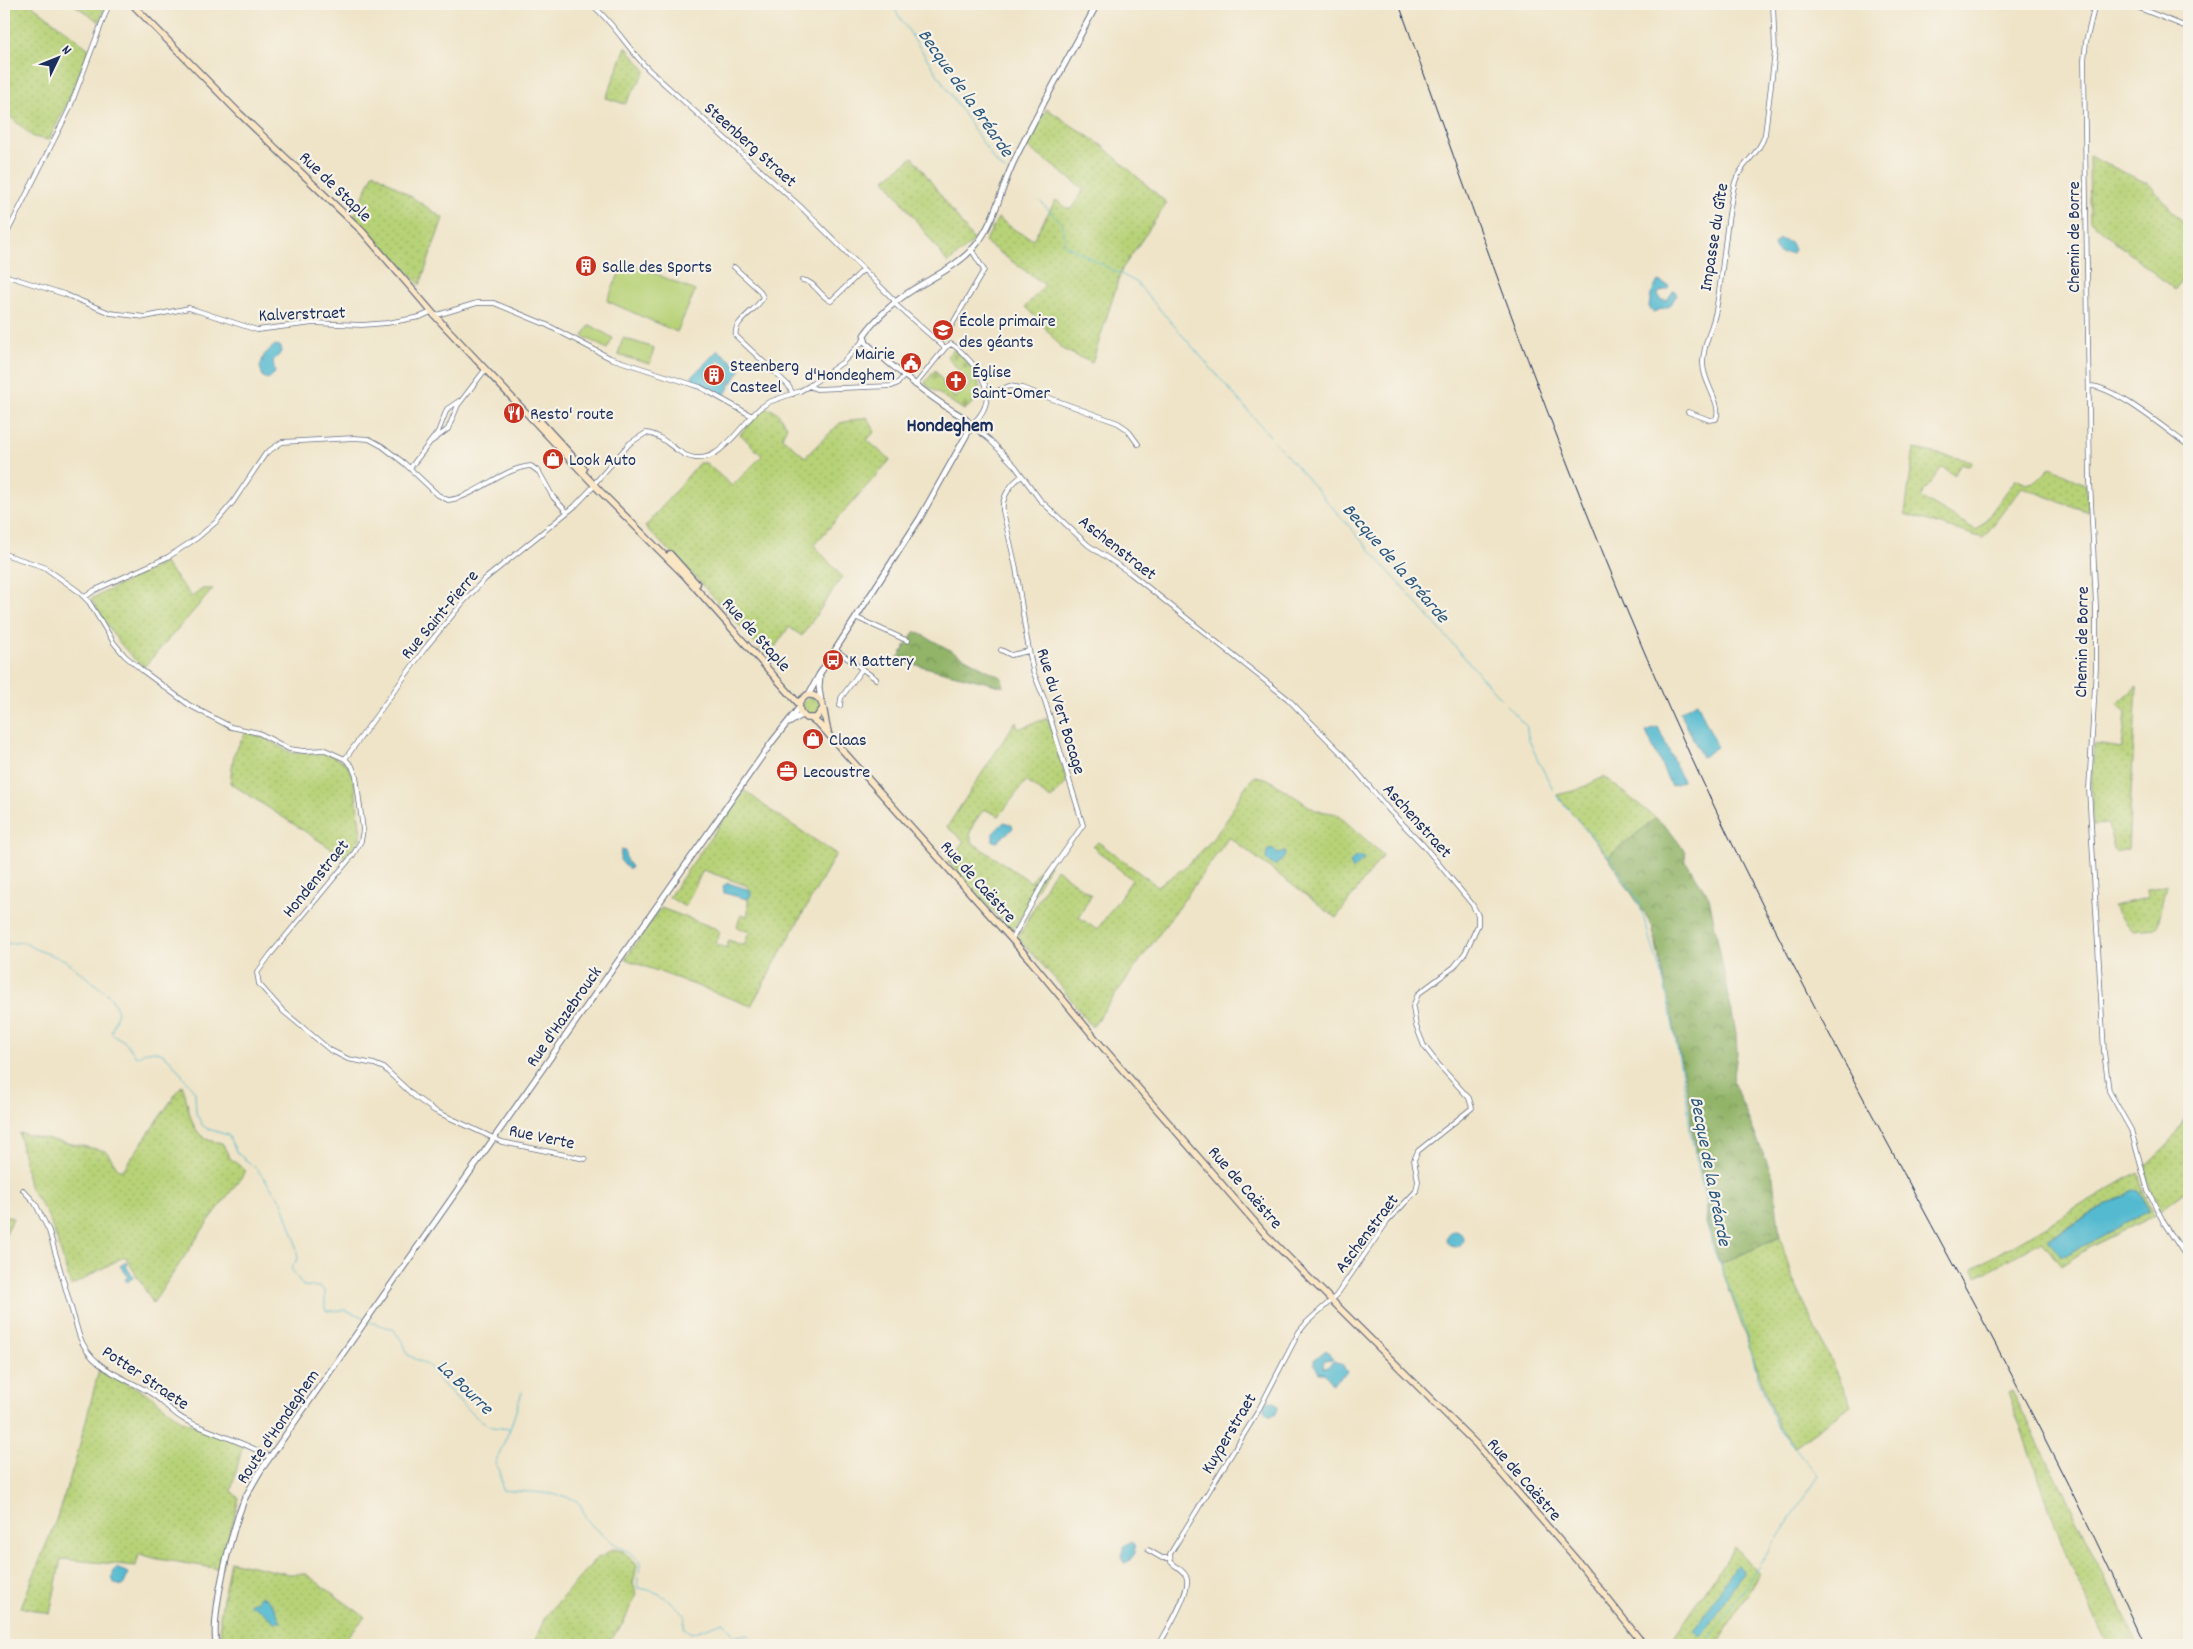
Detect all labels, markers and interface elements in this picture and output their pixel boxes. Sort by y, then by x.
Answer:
water label: Becque de la Bréarde [910,24,1020,165]
north arrow [32,32,82,82]
text: N [56,41,76,60]
street label: Steenberg Straet [697,97,802,195]
street label: Rue de Staple [292,147,376,229]
street label: Impasse du Gîte [1695,181,1736,293]
street label: Chemin de Borre [2063,181,2088,293]
building icon: Salle des Sports [574,254,598,278]
place label: Salle des Sports [602,256,712,281]
street label: Kalverstraet [258,301,346,330]
place label: École primaire des géants [959,310,1056,356]
school or university icon: École primaire des géants [931,318,955,342]
place label: Mairie d'Hondeghem [805,343,895,389]
public building icon: Mairie d'Hondeghem [899,351,923,375]
place label: Steenberg Casteel [730,355,799,401]
place label: Église Saint-Omer [972,361,1050,407]
building icon: Steenberg Casteel [702,363,726,387]
church icon: Église Saint-Omer [944,369,968,393]
restaurant icon: Resto' route [502,401,526,425]
place label: Resto' route [530,403,614,428]
district label: Hondeghem [906,413,994,441]
shop icon: Look Auto [541,447,565,471]
place label: Look Auto [569,449,636,474]
water label: Becque de la Bréarde [1335,498,1455,631]
street label: Aschenstraet [1072,510,1161,588]
street label: Rue Saint-Pierre [396,565,486,666]
street label: Chemin de Borre [2070,586,2097,698]
street label: Rue de Staple [715,593,795,678]
street label: Rue du Vert Bocage [1029,645,1091,778]
bus stop icon: K Battery [821,648,845,672]
place label: K Battery [849,650,914,675]
shop icon: Claas [801,727,825,751]
place label: Claas [829,729,867,754]
office icon: Lecoustre [775,759,799,783]
place label: Lecoustre [803,761,870,786]
street label: Aschenstraet [1376,779,1457,865]
street label: Hondenstraet [278,835,356,924]
street label: Rue de Caëstre [933,836,1021,929]
street label: Rue d'Hazebrouck [521,962,609,1073]
water label: Becque de la Bréarde [1681,1095,1737,1250]
street label: Rue Verte [506,1119,577,1158]
street label: Rue de Caëstre [1201,1142,1287,1236]
street label: Aschenstraet [1330,1190,1406,1279]
street label: Potter Straete [96,1341,193,1418]
water label: La Bourre [429,1355,499,1423]
street label: Route d'Hondeghem [231,1365,327,1490]
street label: Kuyperstraet [1196,1389,1264,1479]
street label: Rue de Caëstre [1480,1434,1566,1528]

